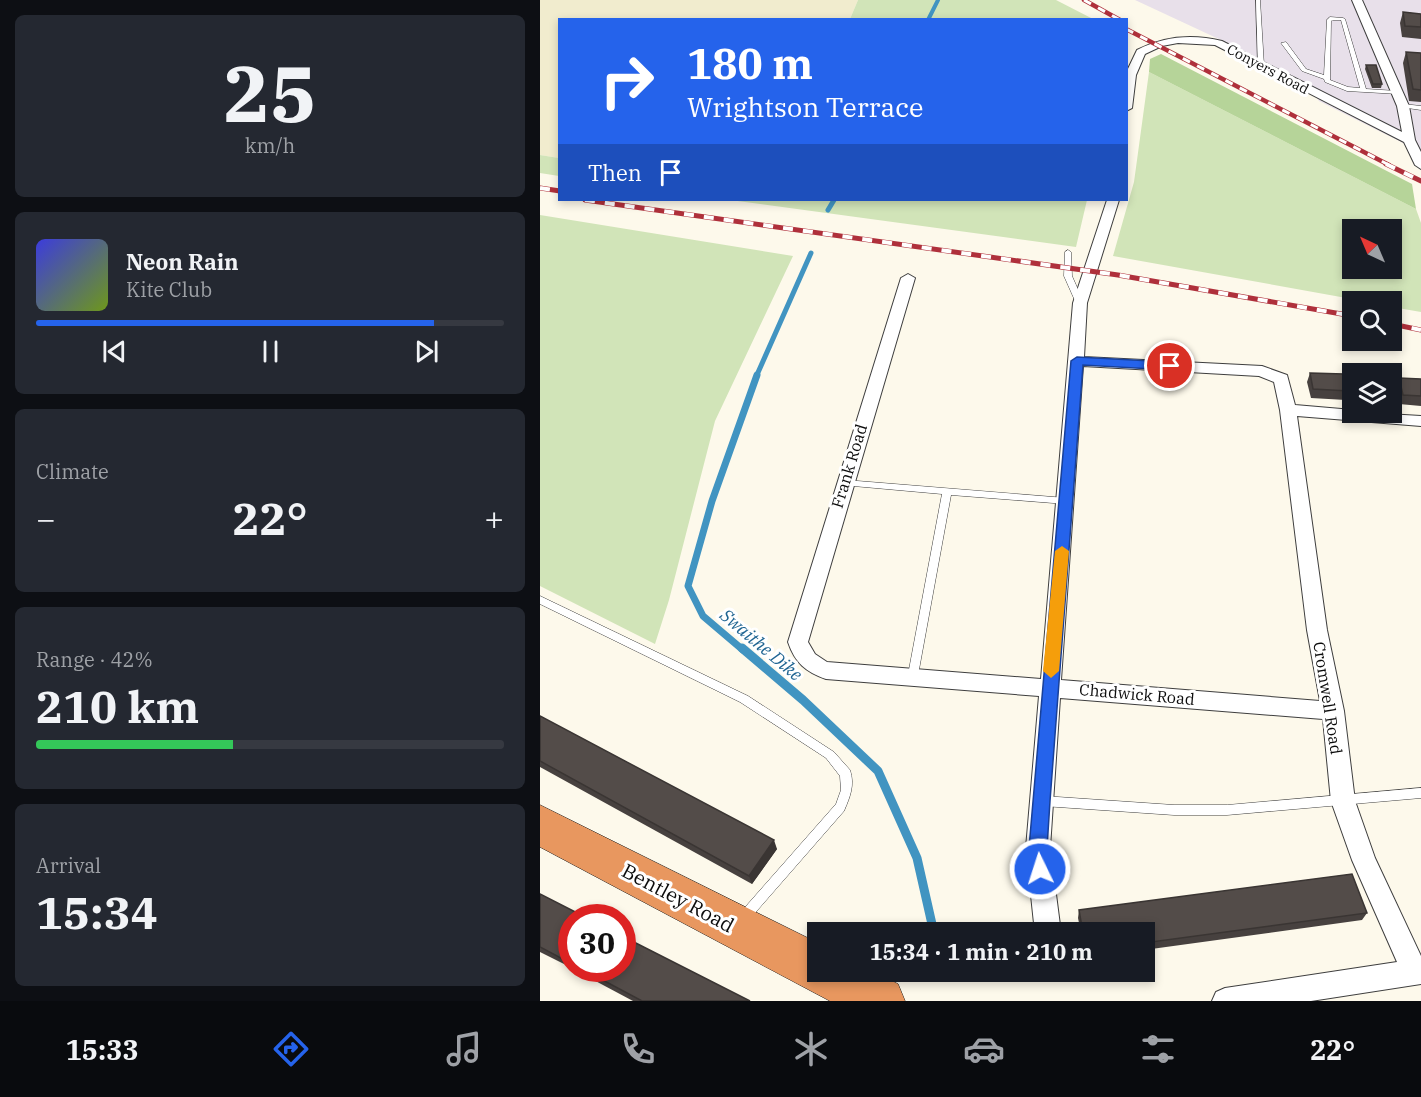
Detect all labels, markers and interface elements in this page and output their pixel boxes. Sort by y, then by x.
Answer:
text: 180 m [687,36,813,91]
street label: Conyers Road [1224,40,1312,98]
text: 25 [223,42,317,143]
icon: right [588,42,666,120]
text: Wrightson Terrace [687,89,923,124]
text: km/h [245,132,295,159]
icon: arrive [654,156,687,189]
text: Then [588,158,642,187]
north arrow [1342,219,1402,279]
map controls [1342,219,1402,423]
text: Neon Rain [126,247,239,276]
text: Kite Club [126,276,212,303]
button: search [1342,291,1402,351]
icon: previous [98,335,131,368]
icon: pause [254,335,287,368]
icon: next [410,335,443,368]
pin [1144,340,1195,391]
icon: arrive [1153,349,1186,382]
button: layers [1342,363,1402,423]
street label: Frank Road [827,421,871,510]
text: Climate [36,458,109,485]
text: 22° [232,489,308,547]
text: − [36,497,56,540]
text: + [484,497,504,540]
water label: Swaithe Dike [715,603,807,686]
street label: Cromwell Road [1309,640,1347,756]
text: Range · 42% [36,646,153,673]
text: 210 km [36,677,199,735]
street label: Chadwick Road [1078,679,1196,709]
position arrow [1008,837,1072,901]
text: Arrival [36,852,101,879]
street label: Bentley Road [617,857,739,938]
text: 15:34 [36,883,158,941]
speed limit sign: 30 [558,904,636,982]
text: 15:34 · 1 min · 210 m [869,937,1093,966]
icon: directions [270,1028,312,1070]
icon: music [443,1028,485,1070]
icon: phone [617,1028,659,1070]
icon: climate [790,1028,832,1070]
icon: car [963,1028,1005,1070]
icon: filters [1137,1028,1179,1070]
text: 15:33 [66,1032,139,1067]
text: 22° [1310,1032,1355,1067]

